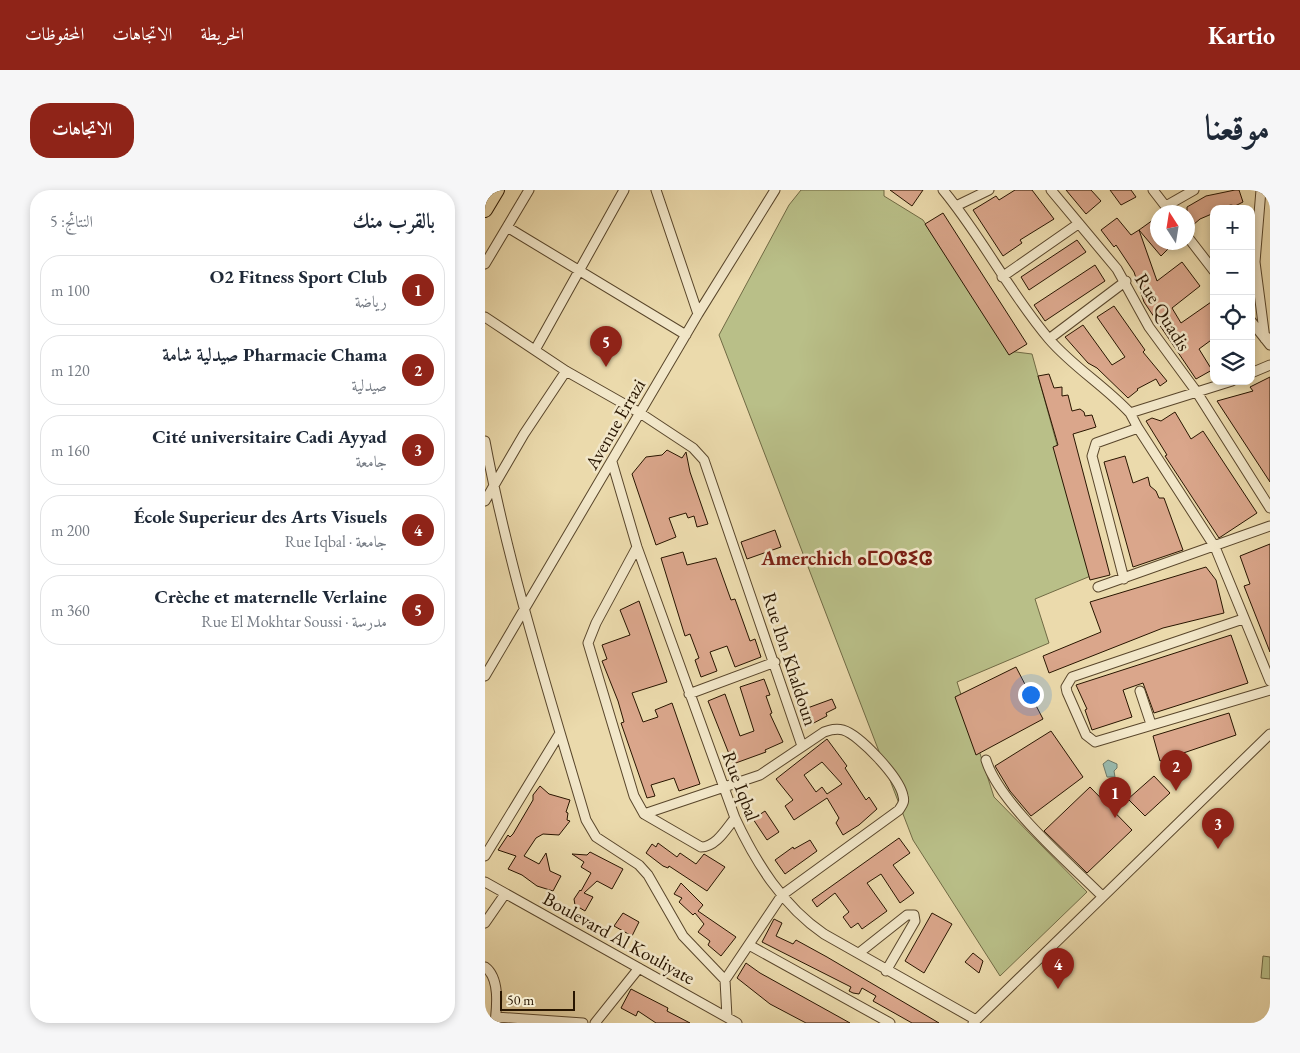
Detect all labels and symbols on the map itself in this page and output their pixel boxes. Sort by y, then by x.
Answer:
north arrow [1150,205,1195,250]
street label: Rue Quadis [1129,268,1197,356]
pin: 5 [590,326,622,367]
street label: Avenue Errazi [578,374,651,475]
district label: Amerchich ⴰⵎⵔⵛⵉⵛ [760,545,933,571]
street label: Rue Ibn Khaldoun [757,589,823,729]
your location [1018,682,1044,708]
street label: Rue Iqbal [716,748,766,825]
pin: 2 [1160,750,1192,791]
pin: 1 [1099,777,1131,818]
pin: 3 [1202,808,1234,849]
street label: Boulevard Al Kouliyate [539,886,699,990]
pin: 4 [1042,948,1074,989]
scale bar [500,988,575,1011]

